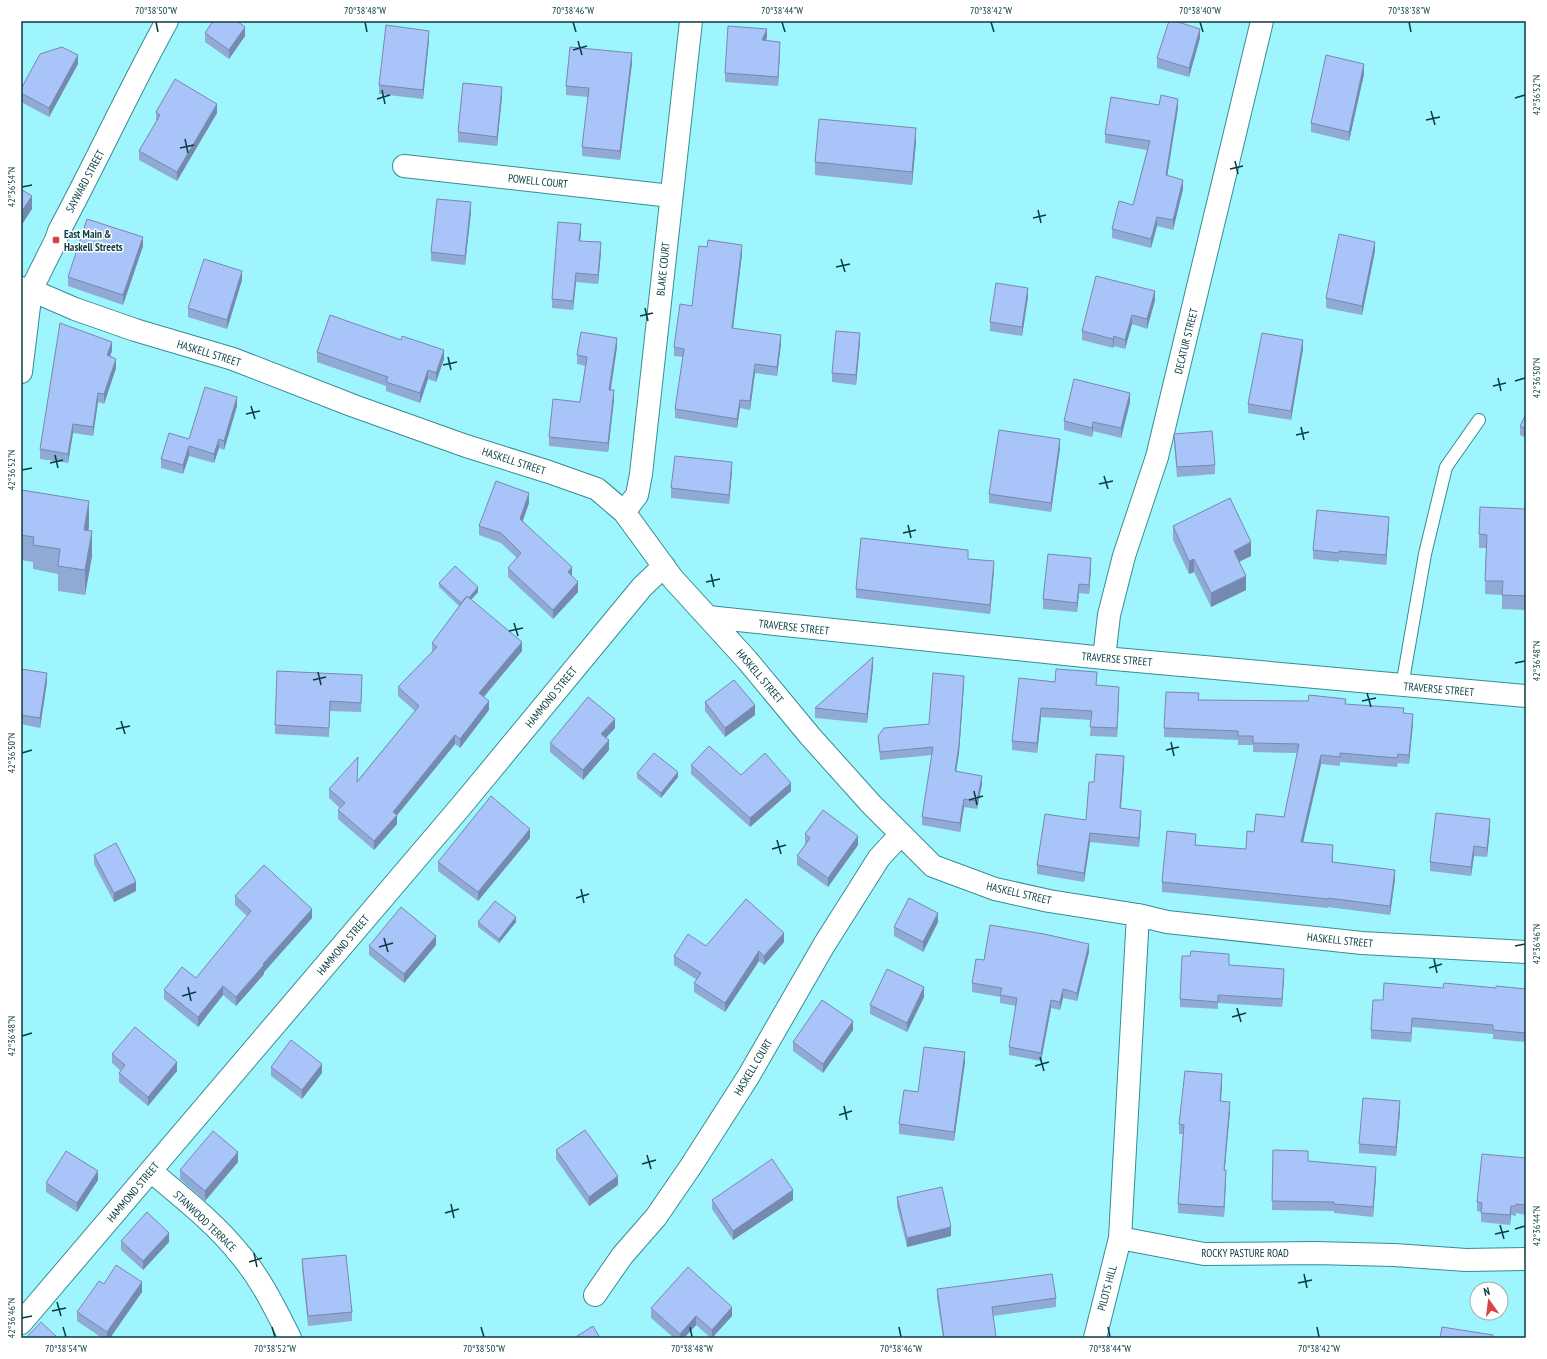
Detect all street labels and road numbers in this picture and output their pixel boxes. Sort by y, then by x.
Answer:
street label: SAYWARD STREET [63,147,107,215]
street label: POWELL COURT [507,171,569,191]
street label: BLAKE COURT [653,241,673,296]
street label: DECATUR STREET [1171,307,1201,375]
street label: HASKELL STREET [175,337,243,369]
street label: HASKELL STREET [480,444,548,478]
street label: TRAVERSE STREET [758,616,830,638]
street label: HASKELL STREET [733,646,787,706]
street label: TRAVERSE STREET [1081,649,1153,669]
street label: HAMMOND STREET [522,664,580,730]
street label: TRAVERSE STREET [1403,679,1475,699]
street label: HASKELL STREET [985,879,1053,907]
street label: HAMMOND STREET [314,912,372,978]
street label: HASKELL STREET [1306,930,1374,950]
street label: HASKELL COURT [731,1036,775,1098]
street label: HAMMOND STREET [104,1159,162,1225]
street label: STANWOOD TERRACE [171,1188,240,1255]
street label: ROCKY PASTURE ROAD [1201,1246,1289,1260]
street label: PILOTS HILL [1094,1263,1120,1312]

